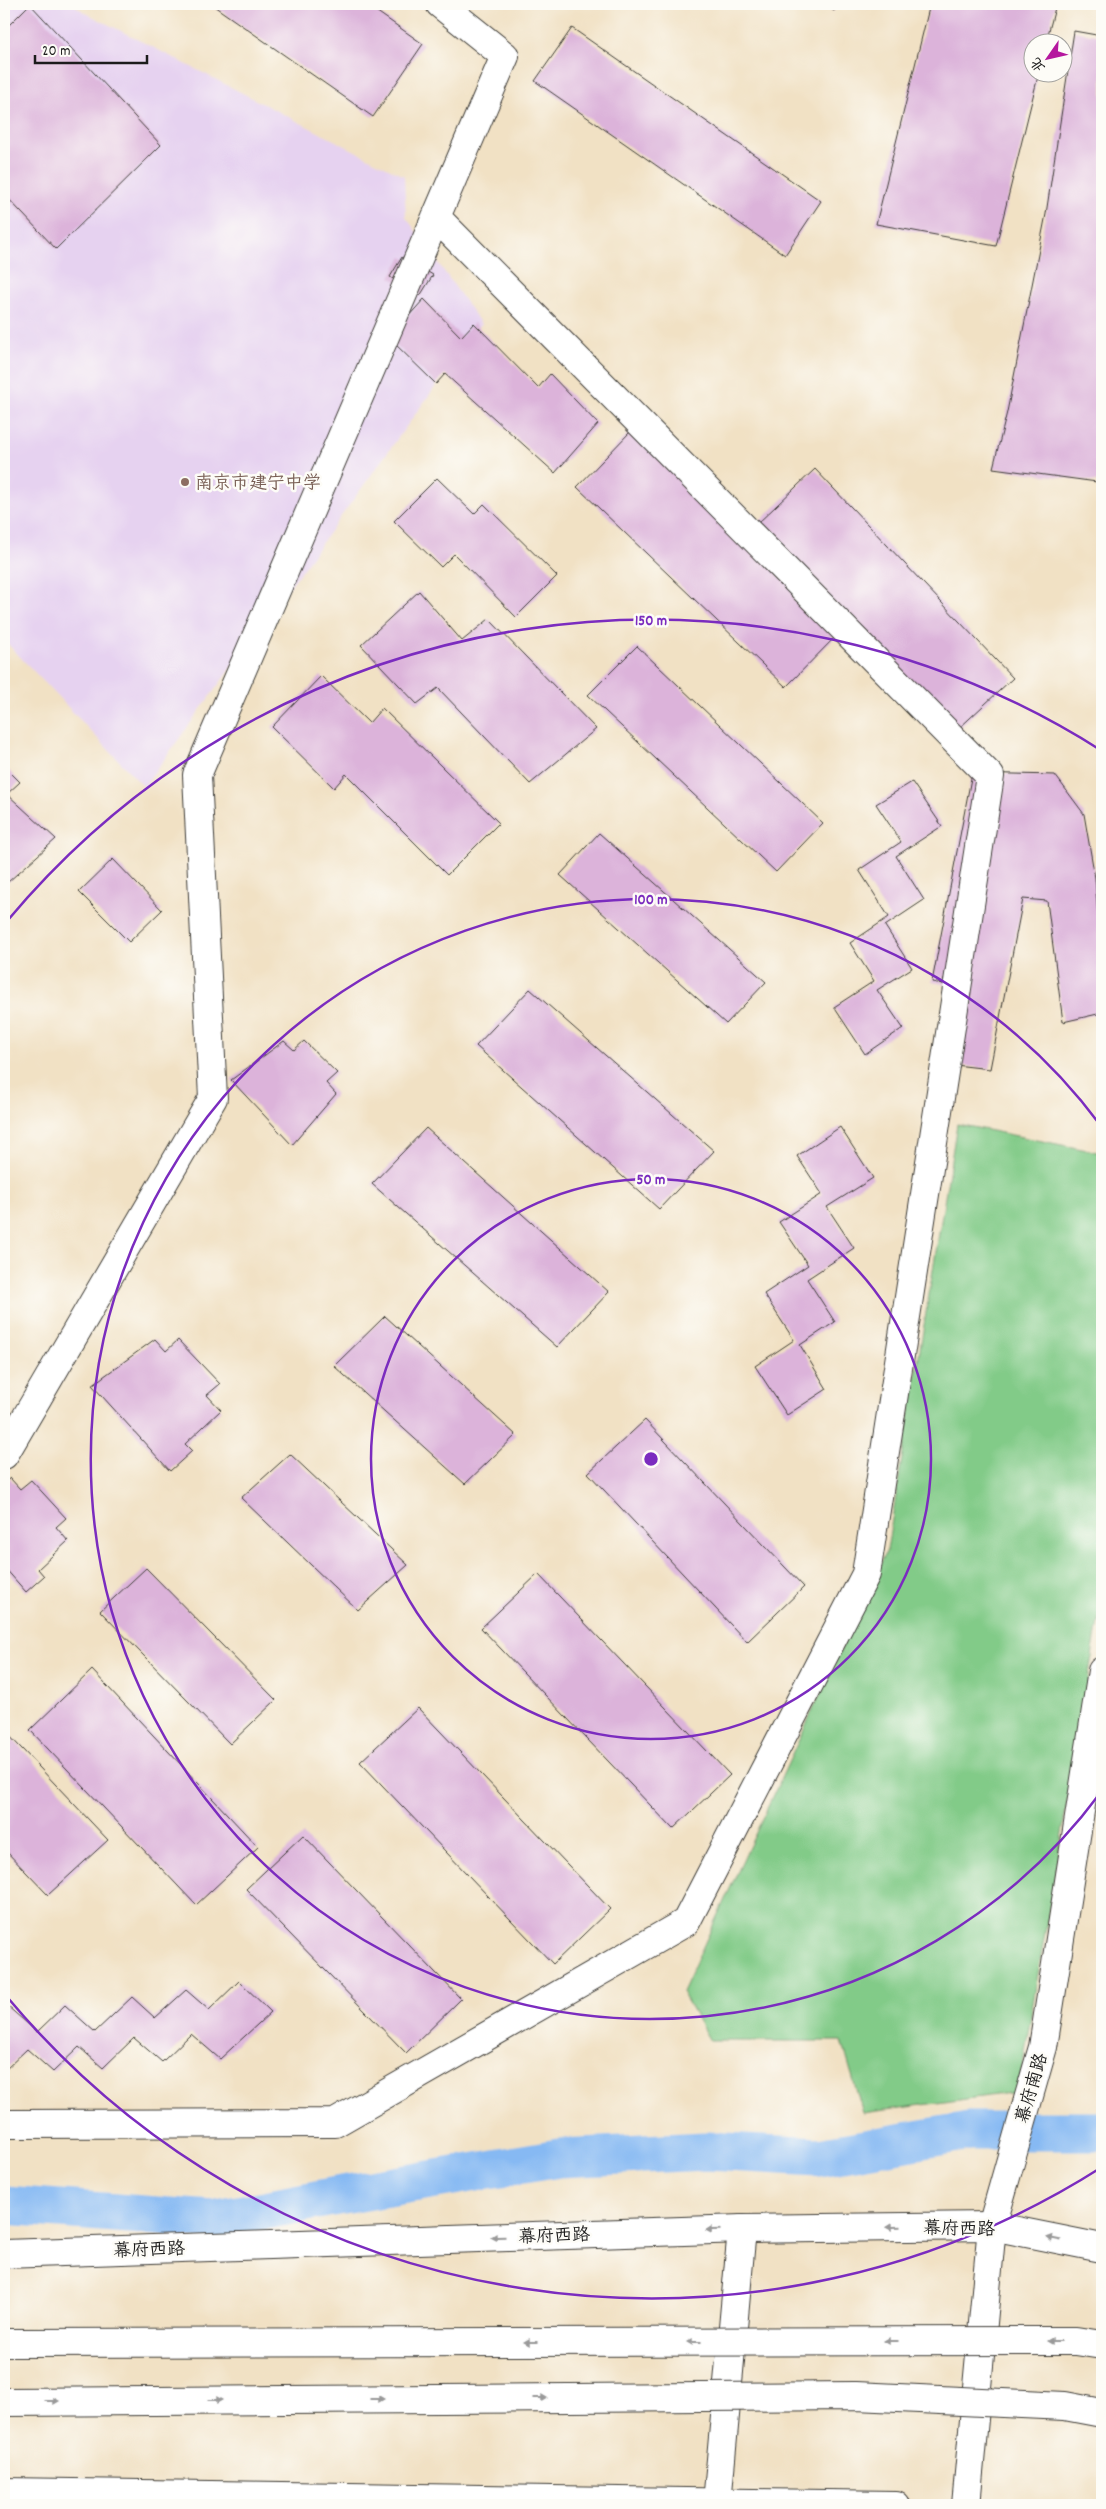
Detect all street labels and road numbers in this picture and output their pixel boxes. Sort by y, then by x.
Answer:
street label: 幕府南路 [1011,2051,1055,2127]
street label: 幕府西路 [923,2217,995,2244]
street label: 幕府西路 [518,2224,591,2251]
street label: 幕府西路 [113,2238,186,2265]

